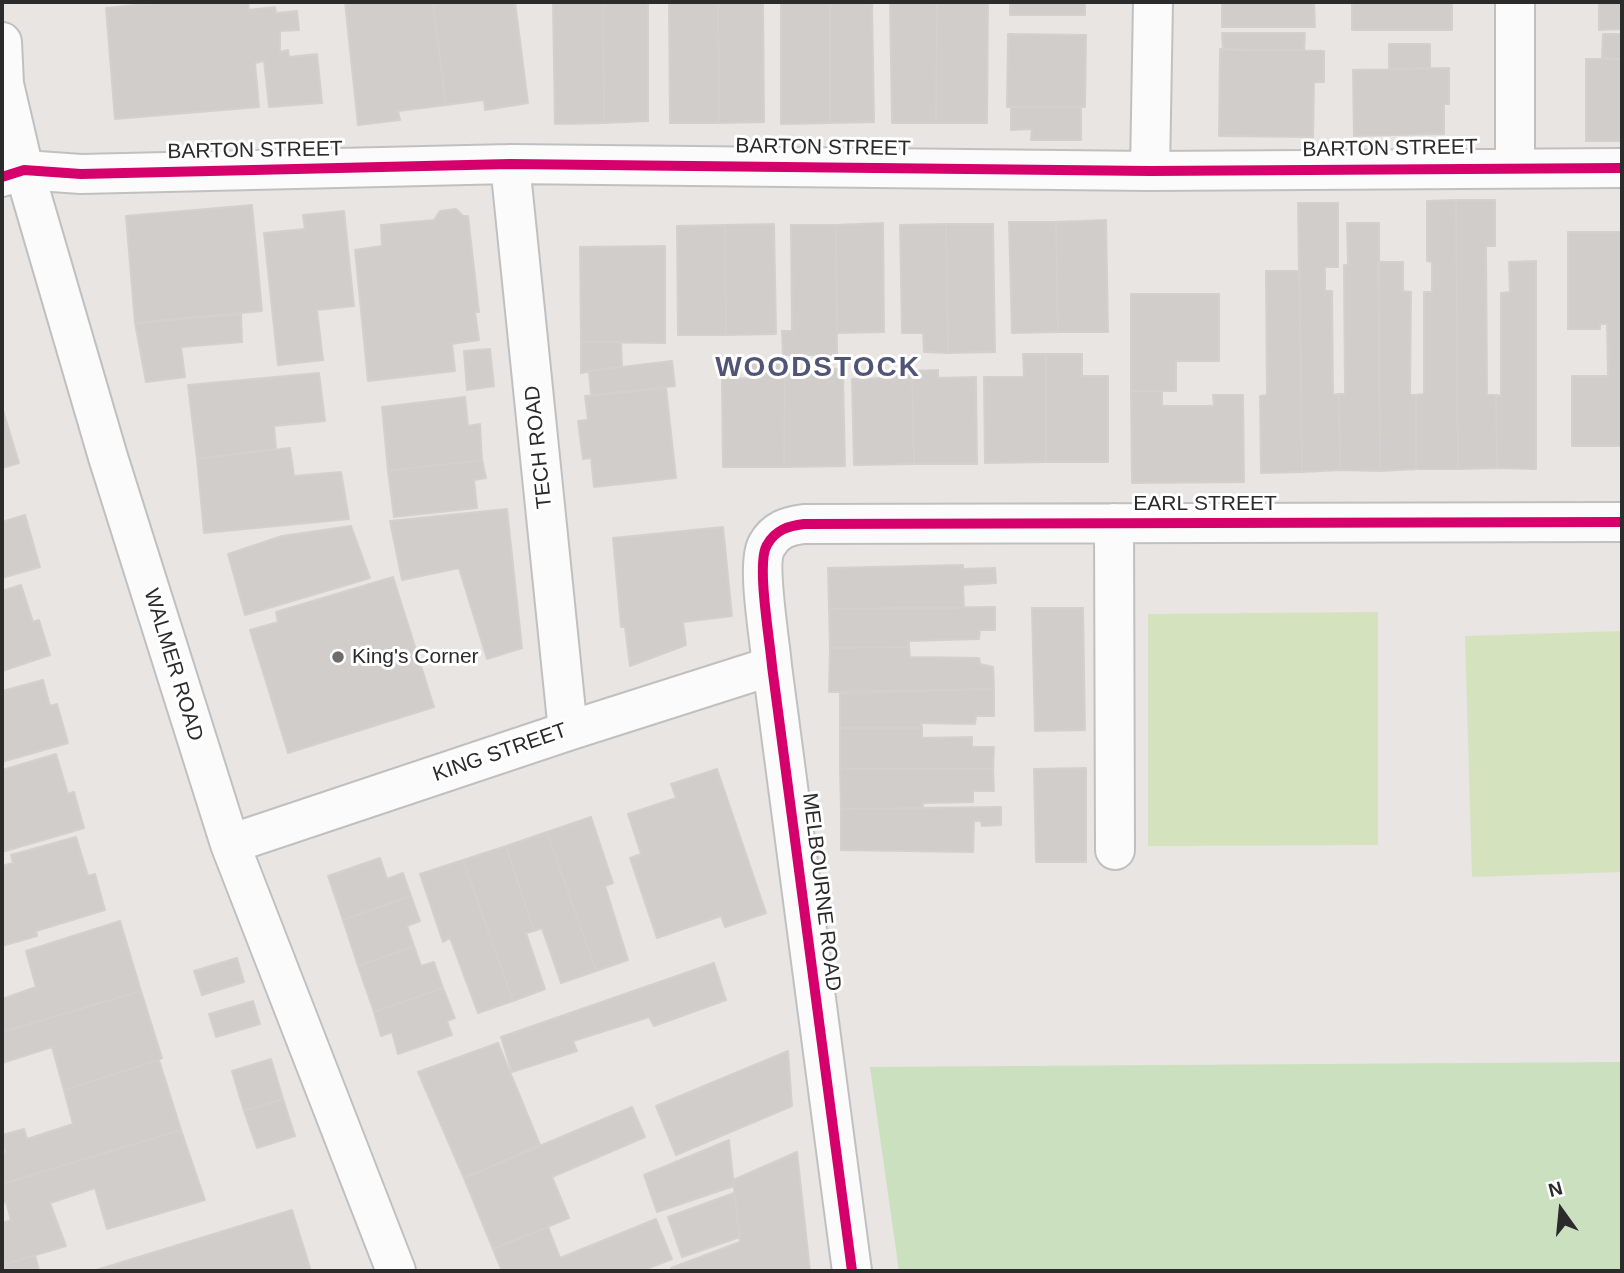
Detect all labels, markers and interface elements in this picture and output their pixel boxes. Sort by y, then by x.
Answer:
street label: BARTON STREET [735,134,911,162]
street label: BARTON STREET [1302,135,1478,163]
street label: BARTON STREET [167,137,343,165]
district label: WOODSTOCK [716,351,920,385]
street label: TECH ROAD [520,384,558,510]
street label: EARL STREET [1133,491,1277,517]
street label: WALMER ROAD [138,586,208,744]
place label: King's Corner [352,644,479,670]
marker: King's Corner [330,649,346,665]
street label: KING STREET [430,718,570,788]
street label: MELBOURNE ROAD [796,791,846,993]
north arrow [1526,1175,1596,1245]
text: N [1546,1177,1565,1201]

